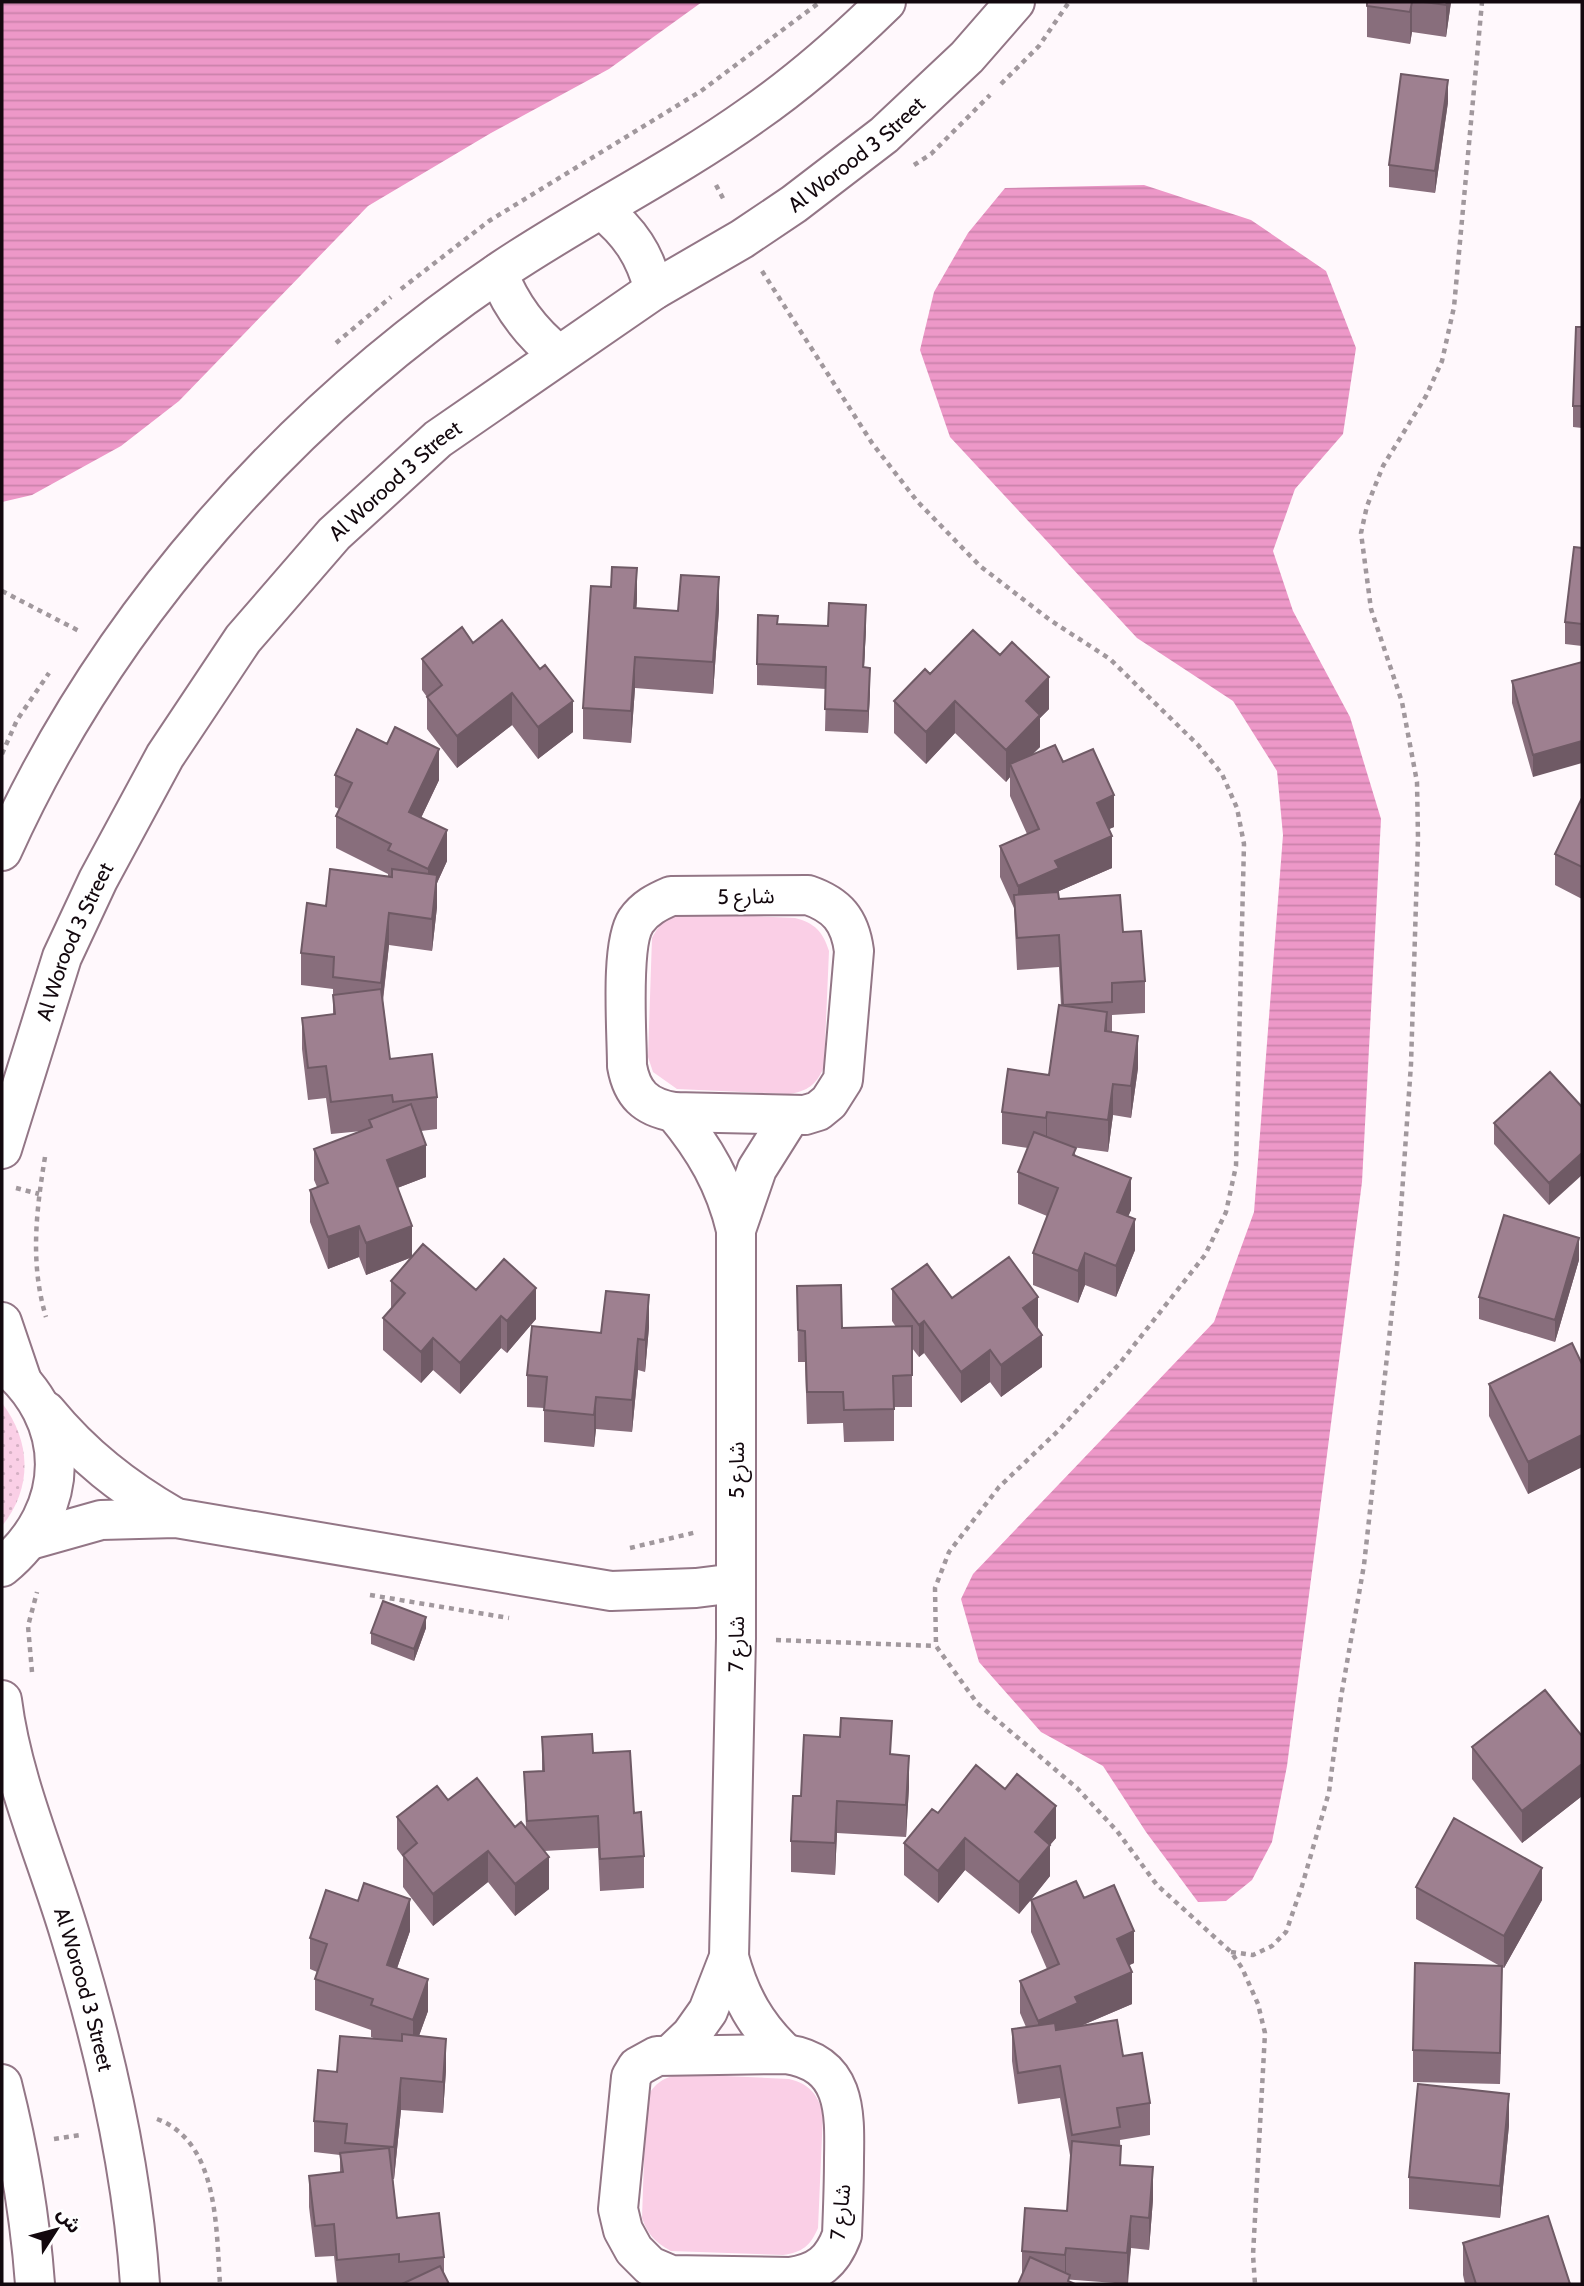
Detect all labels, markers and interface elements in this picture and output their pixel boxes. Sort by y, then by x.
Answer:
street label: Al Worood 3 Street [783,91,930,217]
street label: Al Worood 3 Street [323,414,466,545]
street label: Al Worood 3 Street [30,858,118,1023]
street label: شارع 5 [717,883,775,912]
street label: شارع 5 [724,1441,752,1499]
street label: شارع 7 [723,1616,752,1672]
street label: Al Worood 3 Street [50,1904,119,2073]
street label: شارع 7 [825,2183,858,2242]
north arrow [21,2195,91,2265]
text: ش [52,2203,86,2238]

